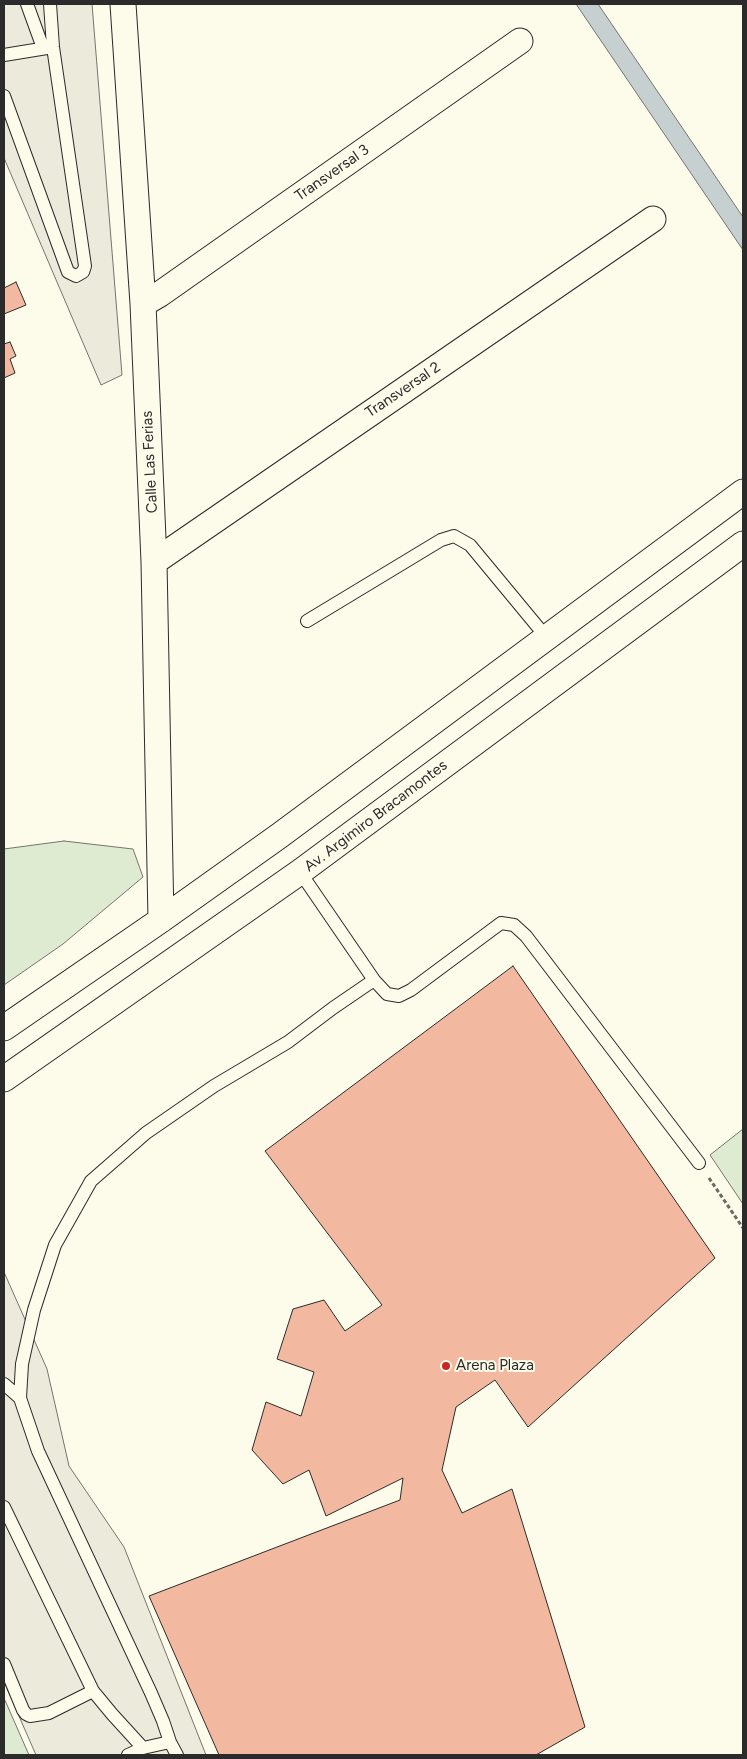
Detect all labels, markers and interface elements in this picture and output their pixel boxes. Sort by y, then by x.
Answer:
street label: Transversal 3 [291,141,373,205]
street label: Transversal 2 [362,358,444,422]
street label: Calle Las Ferias [138,410,162,514]
street label: Av. Argimiro Bracamontes [301,756,451,876]
place label: Arena Plaza [456,1357,534,1375]
marker: Arena Plaza [440,1360,452,1372]

